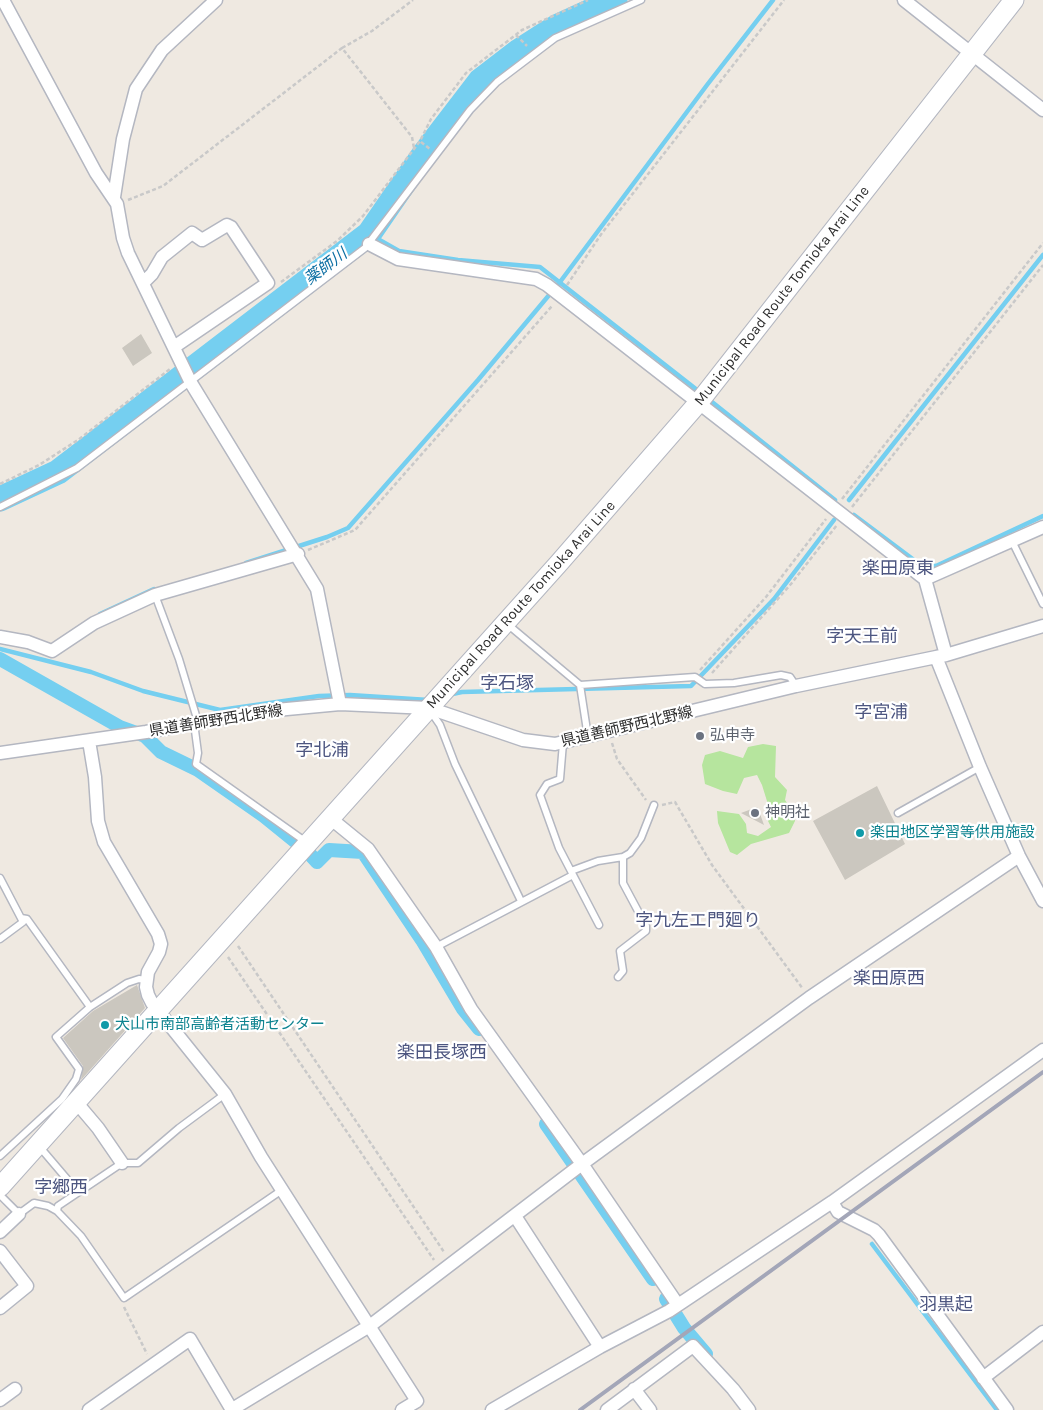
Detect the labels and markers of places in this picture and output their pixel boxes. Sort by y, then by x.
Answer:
place label: 弘申寺 [710,727,755,745]
marker: 弘申寺 [694,730,706,742]
place label: 神明社 [765,804,810,822]
marker: 神明社 [749,807,761,819]
place label: 楽田地区学習等供用施設 [870,824,1035,842]
marker: 楽田地区学習等供用施設 [854,827,866,839]
place label: 犬山市南部高齢者活動センター [115,1016,325,1034]
marker: 犬山市南部高齢者活動センター [99,1019,111,1031]

